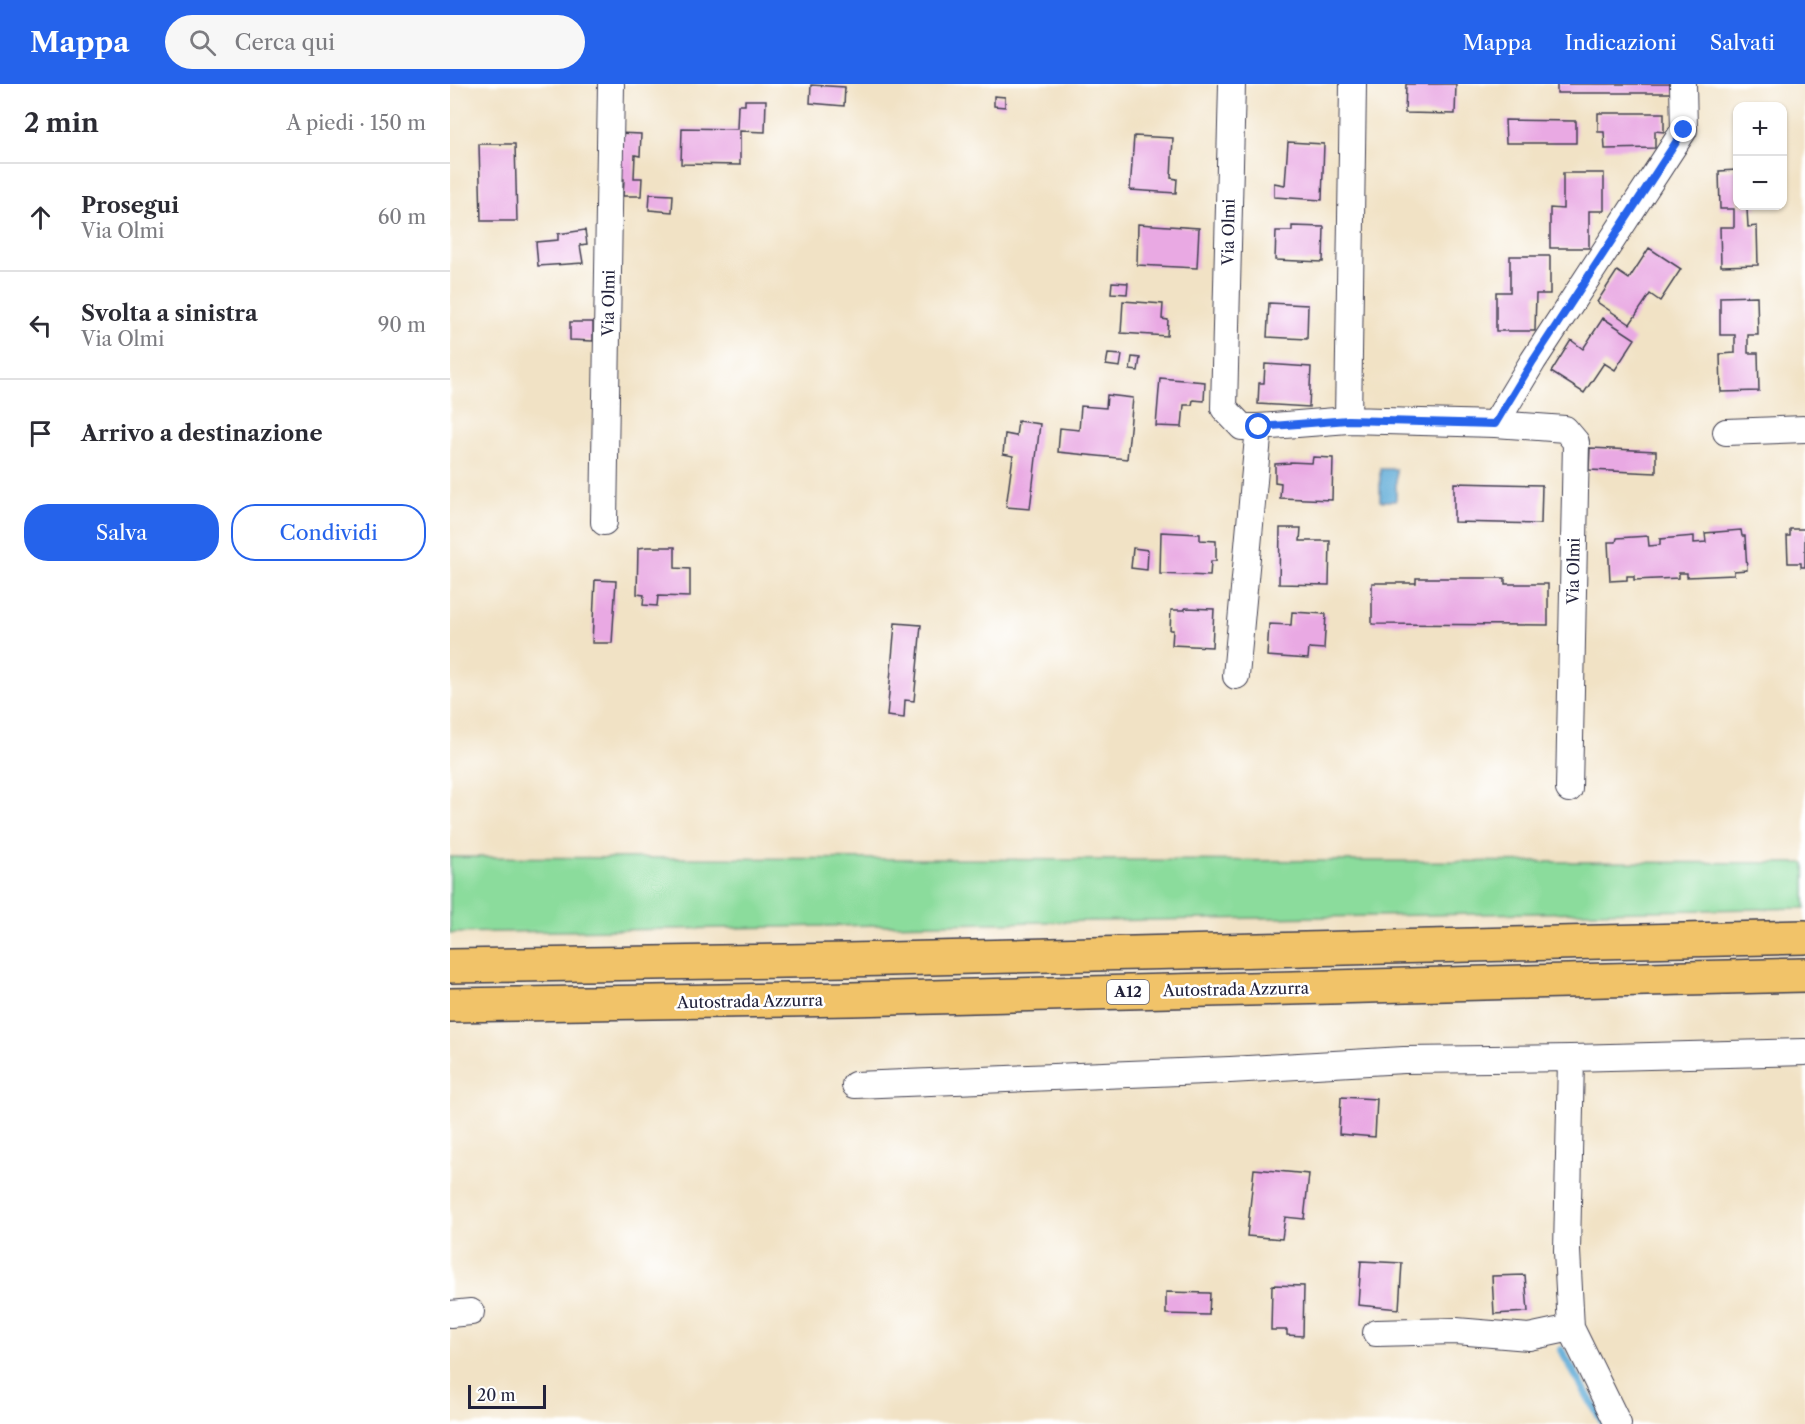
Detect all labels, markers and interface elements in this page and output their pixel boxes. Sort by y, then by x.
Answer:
search box [165,15,585,69]
text: Mappa [30,25,129,59]
icon: search [186,26,219,59]
text: Cerca qui [234,29,335,56]
text: Mappa [1463,30,1532,55]
text: Indicazioni [1565,30,1677,55]
text: Salvati [1710,30,1775,55]
map controls [1733,102,1787,210]
button: + [1733,102,1787,156]
text: 2 min [24,107,99,139]
text: A piedi · 150 m [287,111,426,135]
route end [1670,116,1696,142]
button: − [1733,156,1787,210]
text: Prosegui [81,192,179,219]
street label: Via Olmi [1217,198,1239,266]
icon: ahead [24,201,57,234]
text: 60 m [378,205,426,229]
text: Via Olmi [81,219,164,243]
street label: Via Olmi [597,269,619,337]
text: Svolta a sinistra [81,300,258,327]
icon: left [24,309,57,342]
text: 90 m [378,313,426,337]
text: Via Olmi [81,327,164,351]
route start [1245,413,1271,439]
icon: arrive [24,417,57,450]
text: Arrivo a destinazione [81,420,323,447]
button: Salva [24,504,219,561]
button: Condividi [231,504,426,561]
street label: Via Olmi [1562,537,1584,605]
street label: Autostrada Azzurra [1162,978,1310,1000]
road number: A12 [1107,980,1149,1004]
street label: Autostrada Azzurra [676,990,824,1012]
scale bar [468,1382,546,1410]
text: 20 m [477,1385,516,1405]

